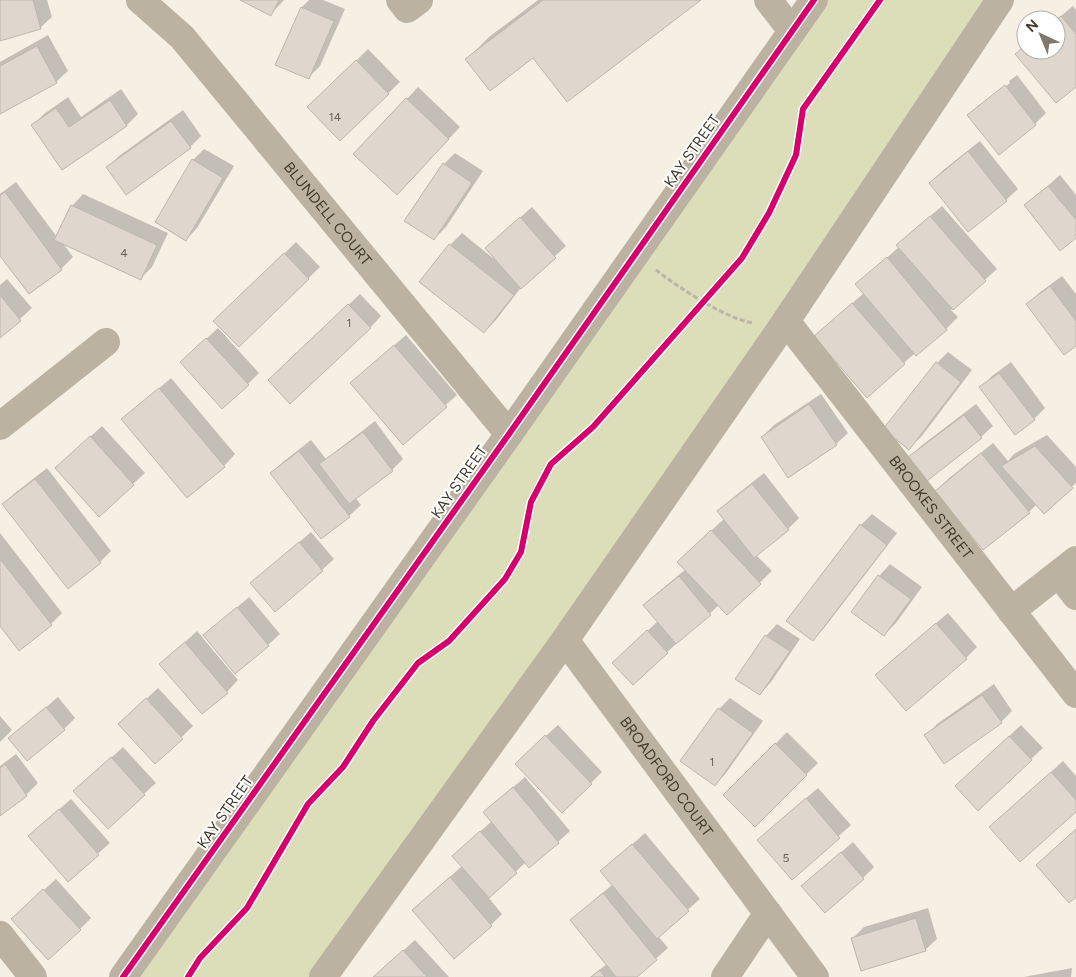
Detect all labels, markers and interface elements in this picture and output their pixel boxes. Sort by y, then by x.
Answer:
north arrow [1016,10,1066,60]
text: N [1023,16,1042,36]
house number: 14 [329,110,342,124]
street label: KAY STREET [660,111,724,191]
street label: BLUNDELL COURT [280,158,376,270]
house number: 4 [120,246,128,260]
house number: 1 [347,316,351,330]
street label: KAY STREET [427,442,491,522]
street label: BROOKES STREET [885,452,977,563]
street label: BROADFORD COURT [616,713,717,841]
house number: 1 [710,755,714,769]
street label: KAY STREET [193,772,257,852]
house number: 5 [783,851,790,865]

